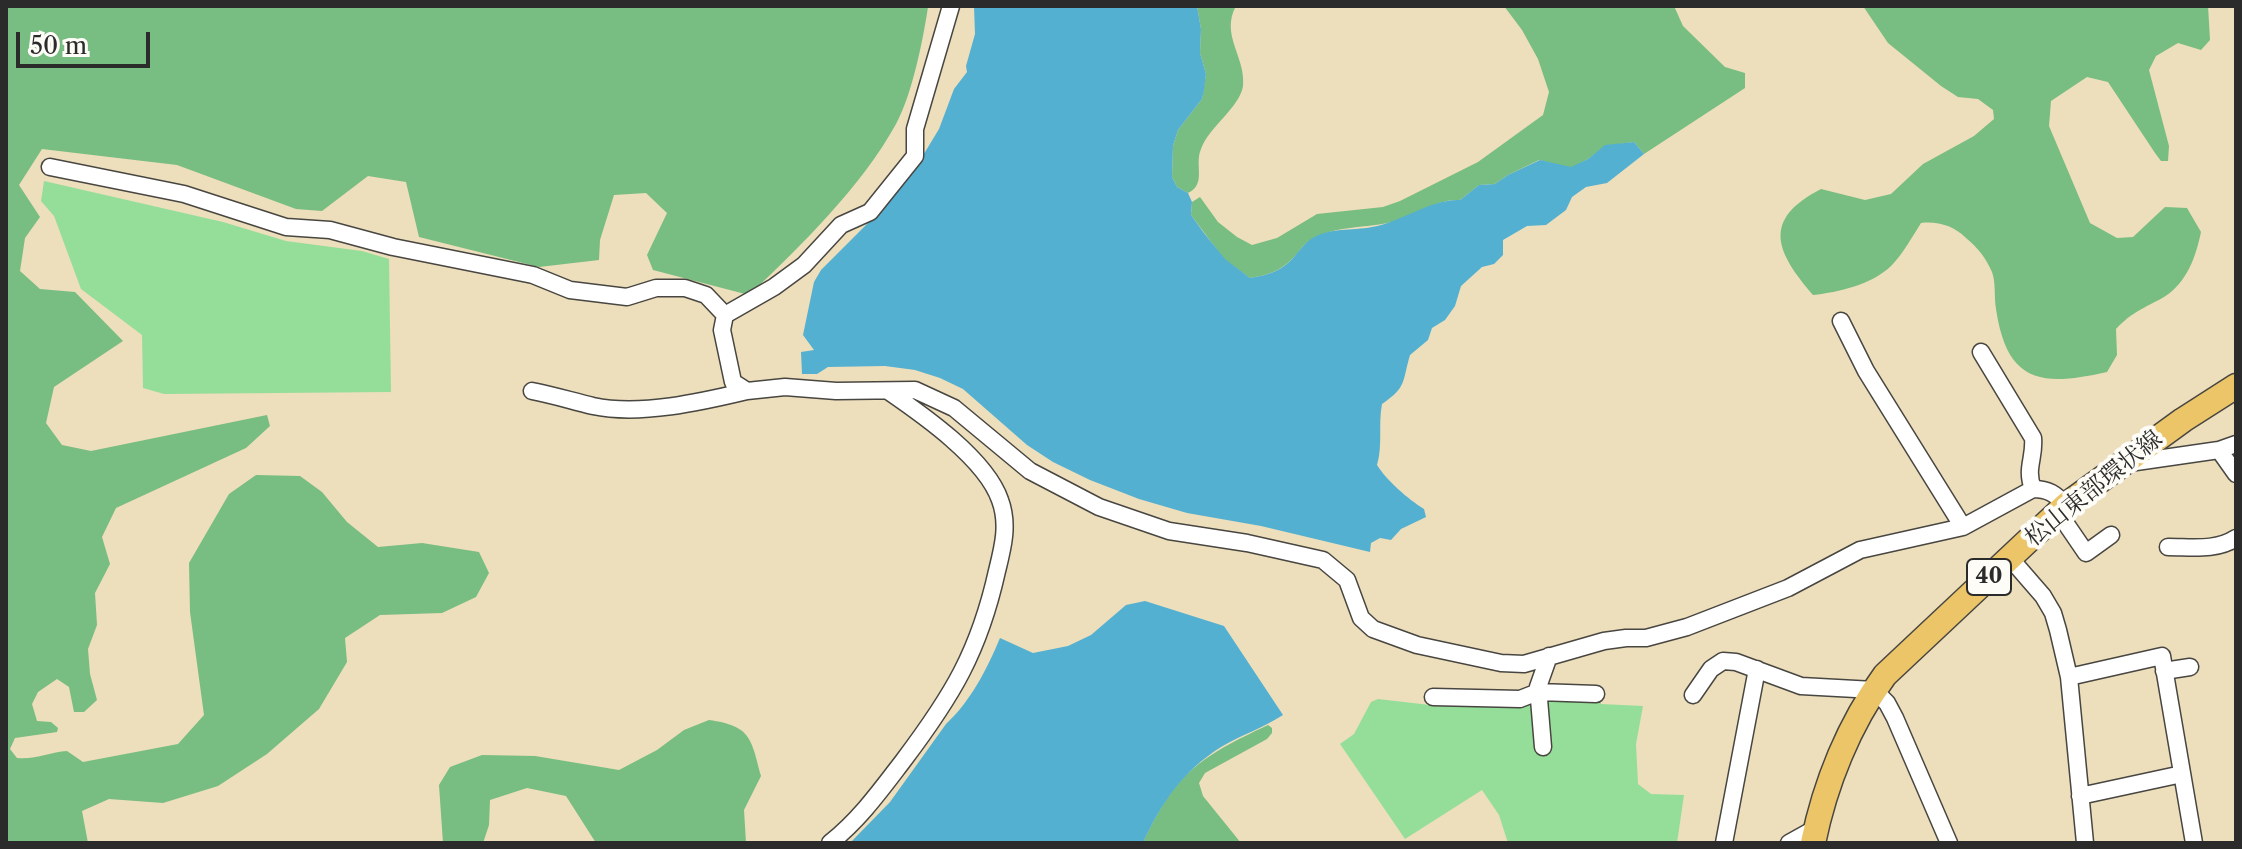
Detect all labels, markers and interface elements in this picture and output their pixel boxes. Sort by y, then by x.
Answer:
scale bar [20,16,154,66]
text: 50 m [30,31,87,60]
street label: 松山東部環状線 [2020,425,2168,553]
road number: 40 [1967,559,2011,595]

